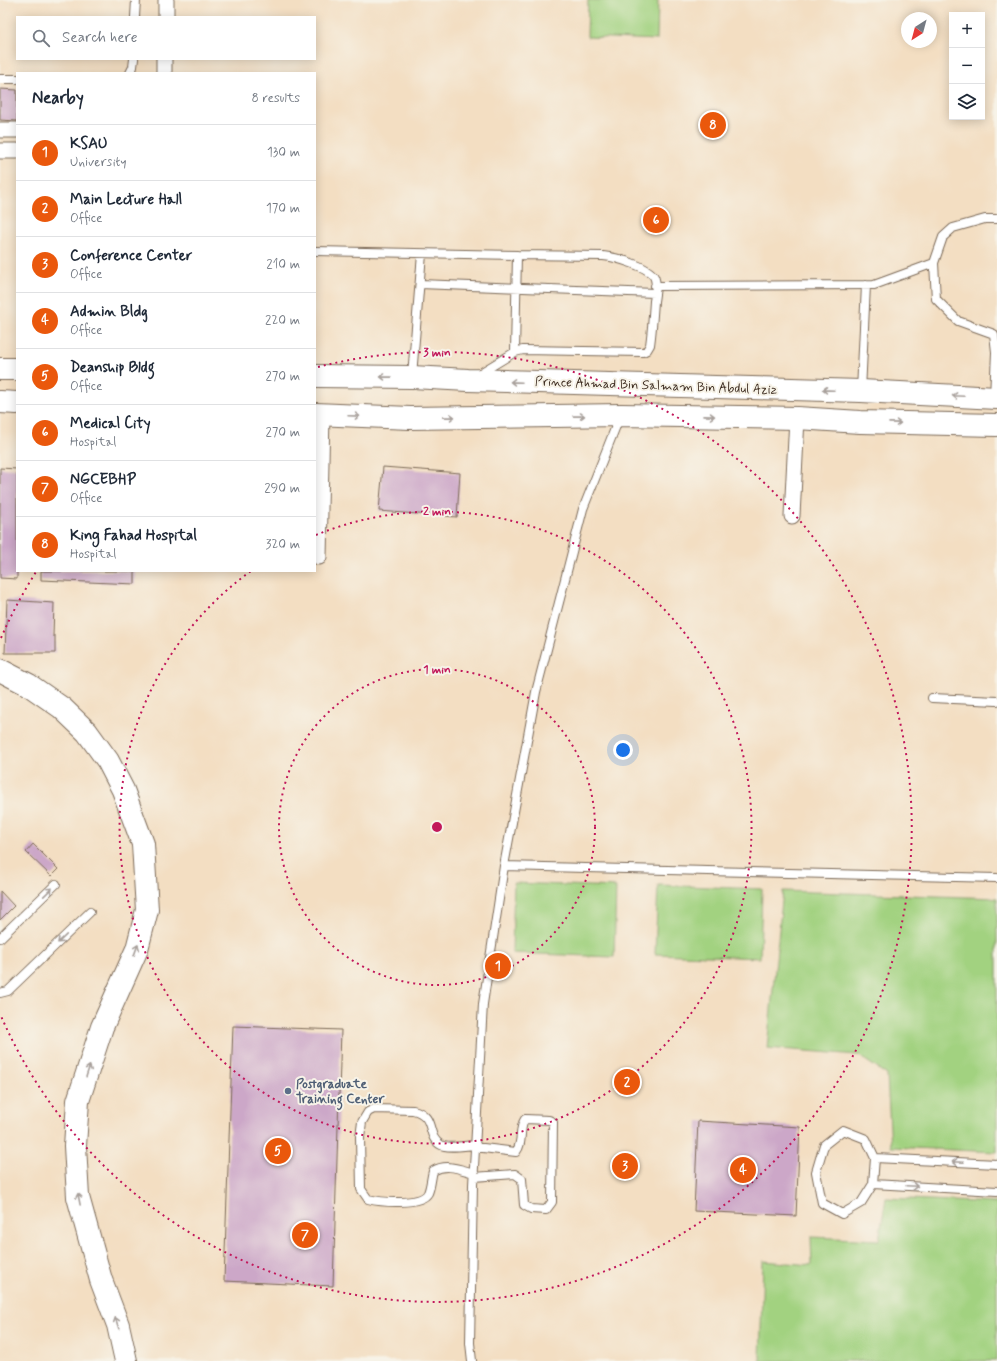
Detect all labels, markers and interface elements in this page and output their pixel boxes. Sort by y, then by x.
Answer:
north arrow [901,12,937,48]
map controls [949,12,985,120]
button: + [949,12,985,48]
search box [16,16,316,60]
icon: search [30,27,52,49]
text: Search here [62,28,138,48]
button: − [949,48,985,84]
button: layers [949,84,985,120]
text: Nearby [32,87,84,109]
text: 8 results [252,90,300,107]
pin: 8 [700,110,726,140]
text: KSAU [70,134,108,154]
text: 1 [42,144,48,161]
text: 130 m [267,144,300,161]
text: University [70,154,126,171]
text: Main Lecture Hall [70,190,182,210]
text: 2 [42,200,48,217]
text: 170 m [266,200,300,217]
pin: 6 [643,205,669,235]
text: Office [70,210,102,227]
text: Conference Center [70,246,192,266]
text: 3 [42,256,48,273]
text: 210 m [266,256,300,273]
text: Office [70,266,102,283]
text: Admin Bldg [70,302,148,322]
text: 4 [41,312,49,329]
text: 220 m [265,312,300,329]
text: Office [70,322,102,339]
text: 3 min [423,345,451,361]
text: Deanship Bldg [70,358,155,378]
text: 5 [41,368,49,385]
text: 270 m [265,368,300,385]
one-way arrow [380,373,393,380]
street label: Prince Ahmad Bin Salmam Bin Abdul Aziz [535,373,778,399]
text: Office [70,378,102,395]
one-way arrow [510,378,523,385]
one-way arrow [822,387,835,394]
one-way arrow [952,393,965,400]
one-way arrow [347,412,360,419]
one-way arrow [572,412,585,420]
one-way arrow [442,413,455,421]
one-way arrow [702,413,715,420]
text: Medical City [70,414,151,434]
one-way arrow [888,419,901,427]
text: 6 [42,424,48,441]
text: 270 m [265,424,300,441]
text: Hospital [70,434,116,451]
text: NGCEBHP [70,470,136,490]
text: 7 [41,480,49,497]
text: 290 m [264,480,300,497]
text: Office [70,490,102,507]
text: 2 min [423,504,451,520]
text: King Fahad Hospital [70,526,197,546]
text: 8 [41,536,49,553]
text: 320 m [266,536,300,553]
text: Hospital [70,546,116,563]
text: 1 min [423,662,451,678]
your location [613,740,633,760]
centre of rings [430,820,444,834]
one-way arrow [43,887,53,897]
one-way arrow [57,934,67,944]
one-way arrow [132,945,140,957]
pin: 1 [485,951,511,981]
one-way arrow [85,1064,92,1077]
pin: 2 [614,1067,640,1097]
place label: Postgraduate Training Center [296,1076,385,1111]
marker: Postgraduate Training Center [283,1086,293,1096]
pin: 5 [265,1136,291,1166]
pin: 3 [612,1151,638,1181]
pin: 4 [730,1155,756,1185]
one-way arrow [952,1158,965,1166]
one-way arrow [905,1182,918,1190]
one-way arrow [75,1193,83,1206]
pin: 7 [292,1220,318,1250]
one-way arrow [113,1317,120,1330]

